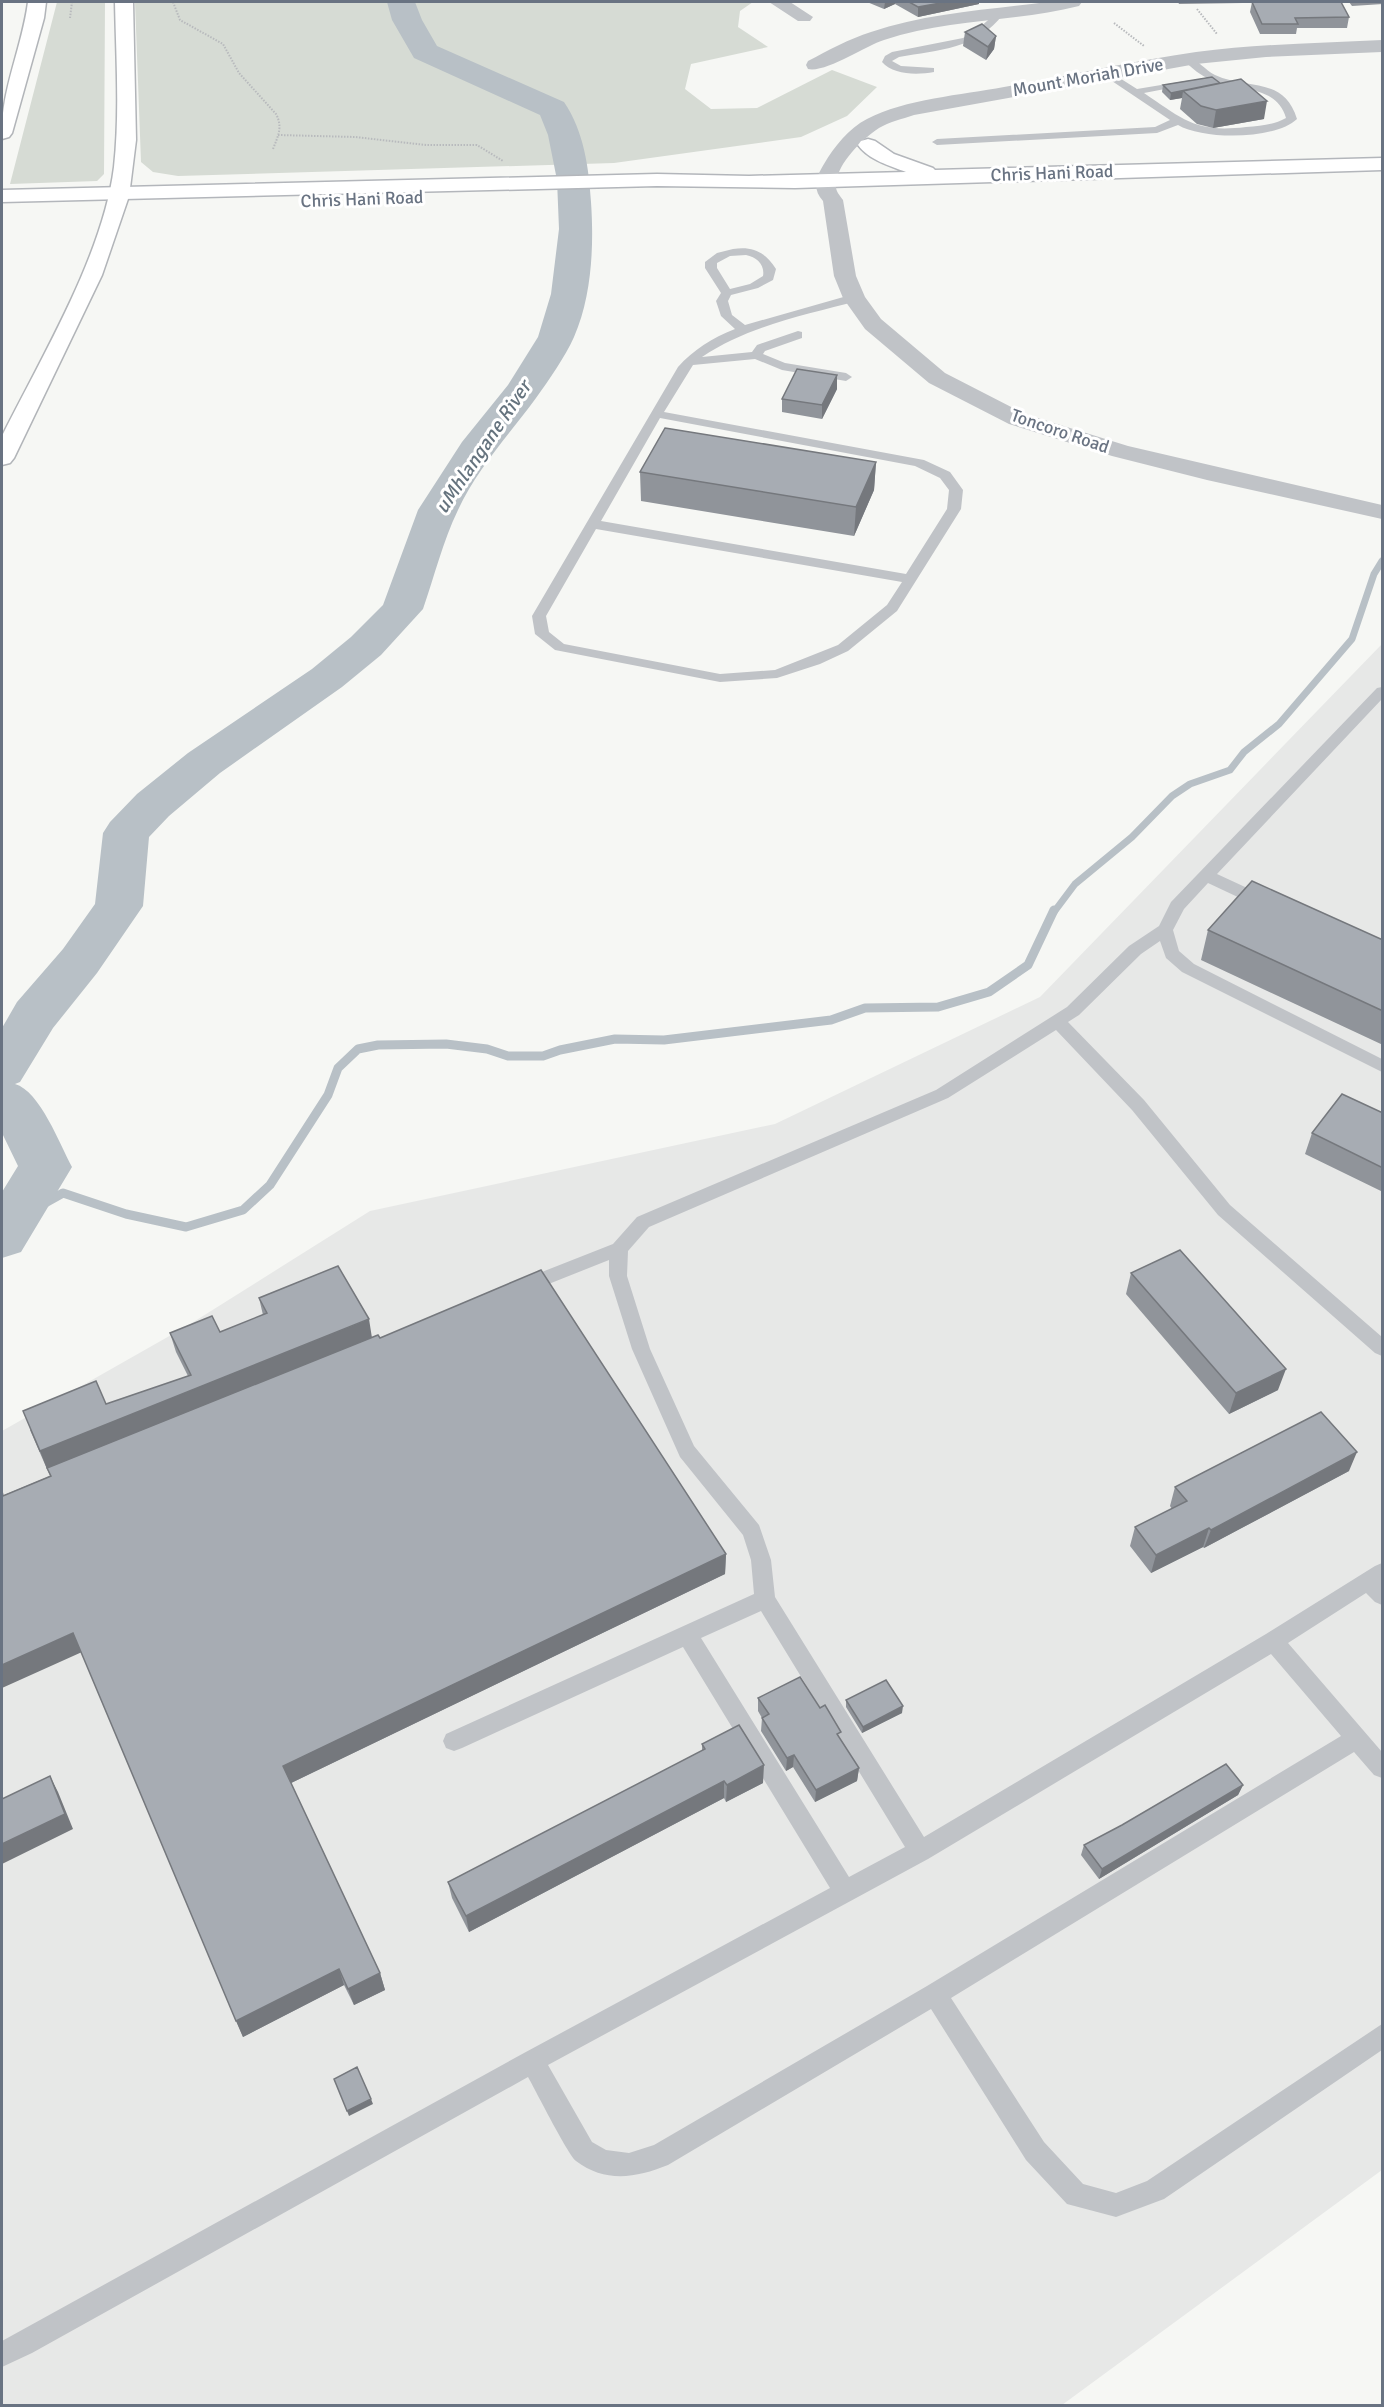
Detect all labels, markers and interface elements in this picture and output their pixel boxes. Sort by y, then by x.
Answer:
street label: Mount Moriah Drive [1011,53,1165,101]
street label: Chris Hani Road [990,160,1114,186]
street label: Chris Hani Road [300,186,424,212]
water label: uMhlangane River [429,374,538,518]
street label: Toncoro Road [1008,404,1112,458]

